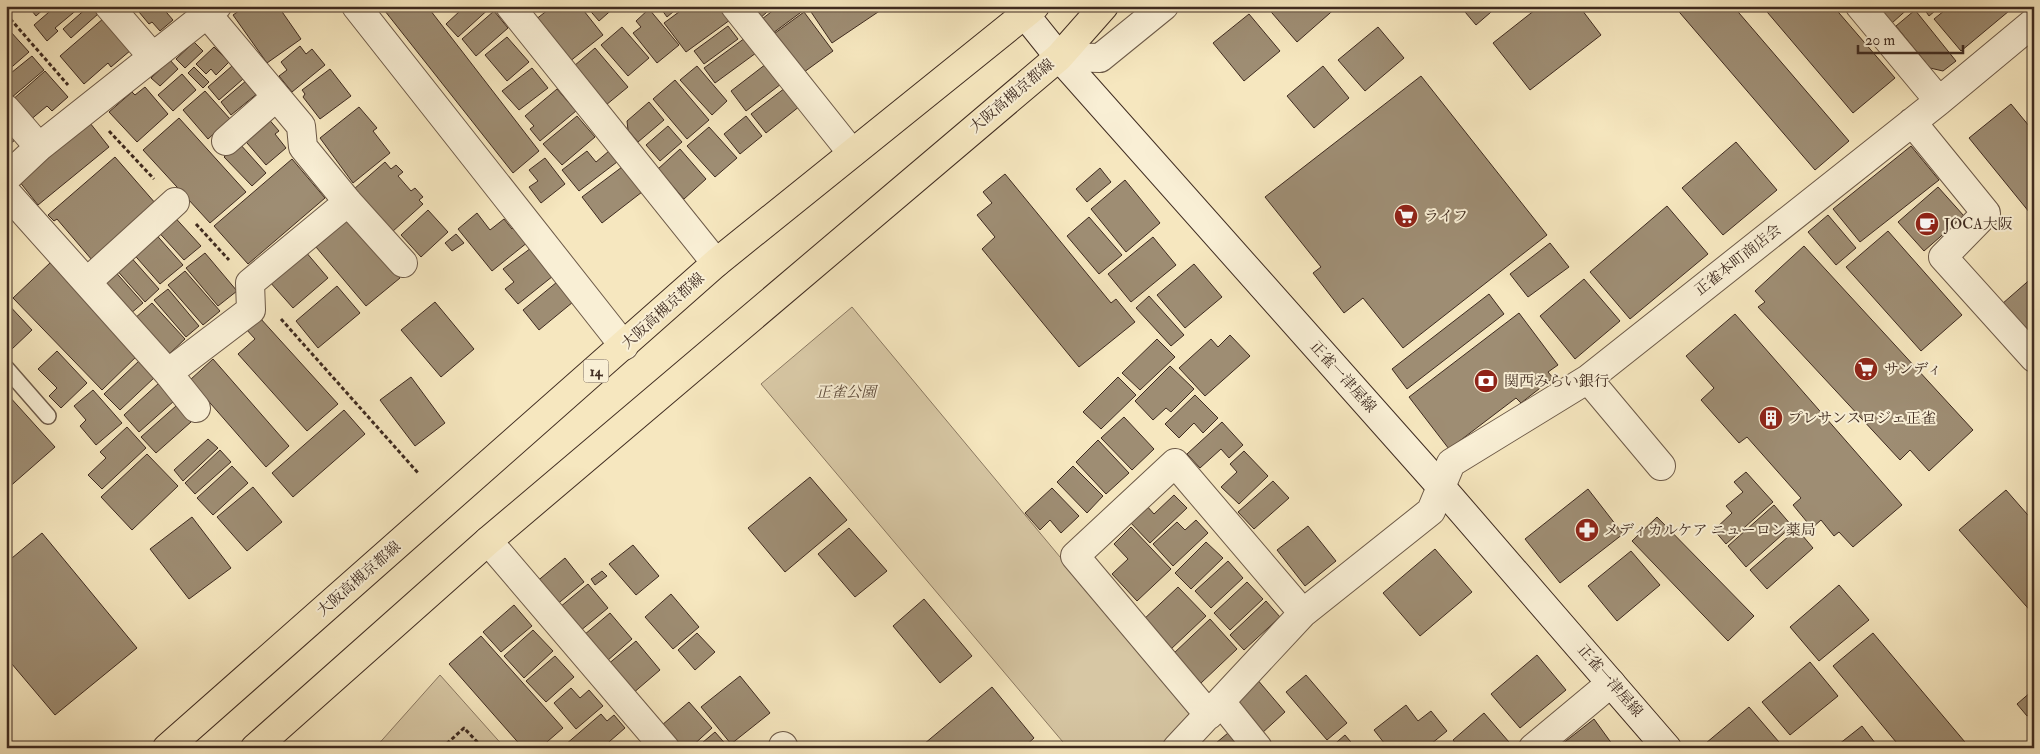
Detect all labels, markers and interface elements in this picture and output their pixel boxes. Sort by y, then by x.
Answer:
scale bar [1858,22,1962,54]
text: 20 m [1865,31,1895,50]
street label: 大阪高槻京都線 [966,55,1058,137]
supermarket icon: ライフ [1393,203,1419,229]
place label: ライフ [1424,207,1468,226]
cafe icon: JOCA大阪 [1914,211,1940,237]
place label: JOCA大阪 [1943,215,2013,235]
street label: 正雀本町商店会 [1691,220,1785,300]
street label: 大阪高槻京都線 [618,269,708,353]
street label: 正雀一津屋線 [1306,337,1380,417]
supermarket icon: サンディ [1853,356,1879,382]
road number: 14 [584,360,608,382]
place label: サンディ [1884,360,1942,379]
bank icon: 関西みらい銀行 [1473,368,1499,394]
place label: 関西みらい銀行 [1504,372,1609,391]
park label: 正雀公園 [816,383,879,402]
building icon: プレサンスロジェ正雀 [1758,405,1784,431]
place label: プレサンスロジェ正雀 [1788,409,1936,428]
pharmacy icon: メディカルケア ニューロン薬局 [1574,517,1600,543]
place label: メディカルケア ニューロン薬局 [1604,521,1816,540]
street label: 大阪高槻京都線 [313,537,405,621]
street label: 正雀一津屋線 [1573,641,1647,721]

